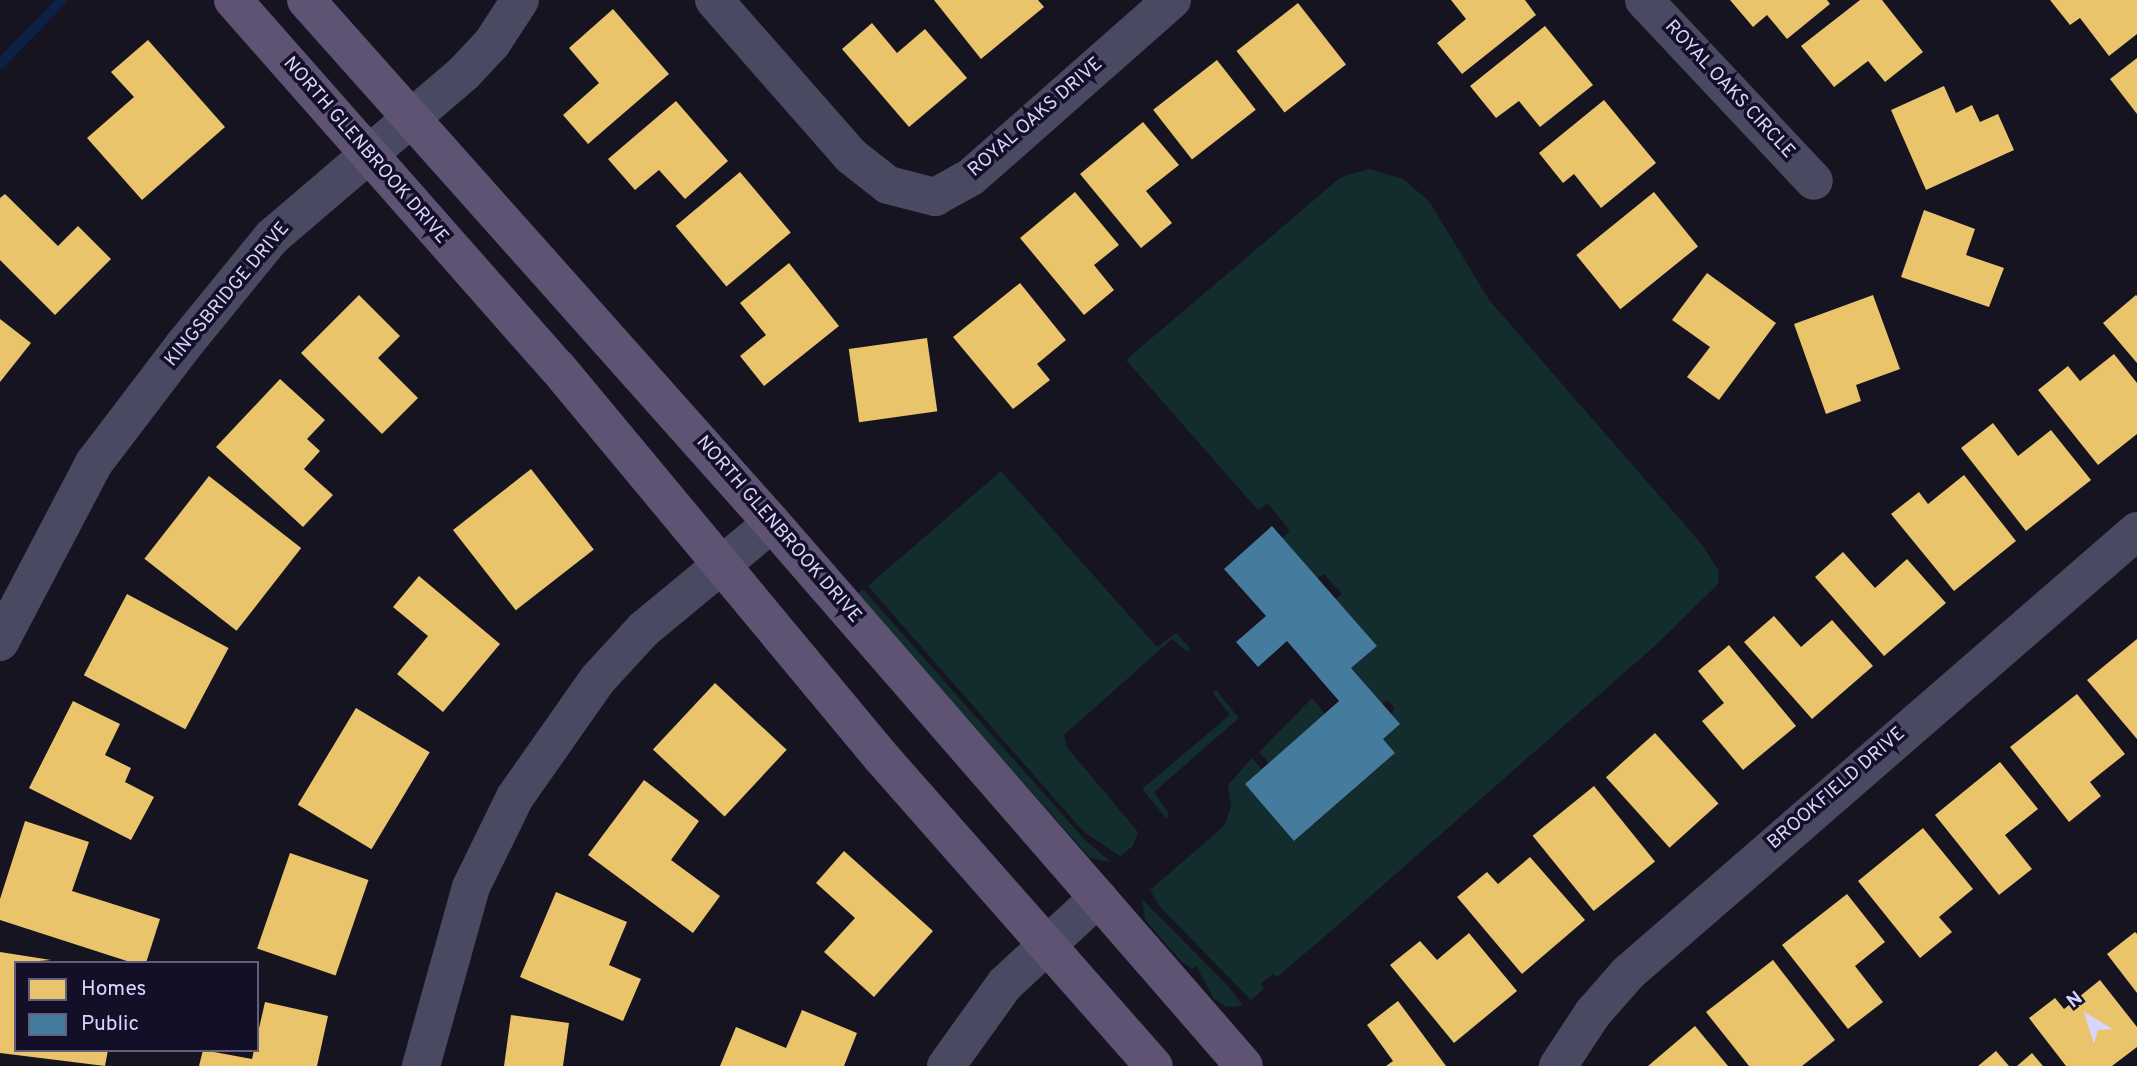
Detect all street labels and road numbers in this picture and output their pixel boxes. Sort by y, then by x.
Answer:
street label: ROYAL OAKS CIRCLE [1659,16,1799,164]
street label: NORTH GLENBROOK DRIVE [278,53,452,249]
street label: ROYAL OAKS DRIVE [964,53,1108,183]
street label: KINGSBRIDGE DRIVE [161,218,295,372]
street label: NORTH GLENBROOK DRIVE [691,432,865,628]
street label: BROOKFIELD DRIVE [1764,723,1910,855]

